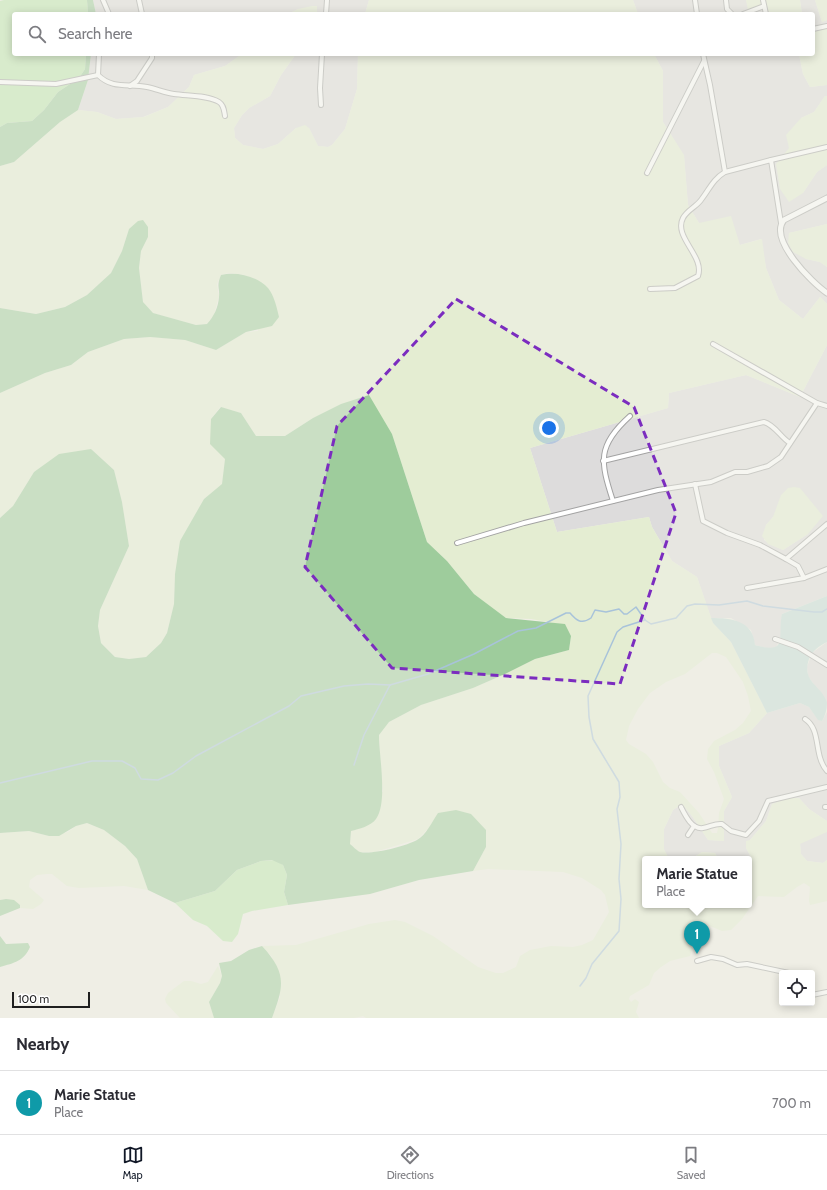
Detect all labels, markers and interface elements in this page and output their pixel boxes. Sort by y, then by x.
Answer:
search box [12,12,815,56]
icon: search [26,23,48,45]
text: Search here [58,25,133,43]
your location [539,418,559,438]
popup [642,856,752,908]
text: Marie Statue [656,865,738,883]
text: Place [656,883,685,899]
pin: 1 [684,921,710,954]
map controls [779,970,815,1006]
button: locate [779,970,815,1006]
scale bar [12,990,90,1009]
text: 100 m [18,992,49,1006]
text: Nearby [16,1034,69,1054]
text: Marie Statue [54,1086,136,1104]
text: 1 [27,1095,31,1111]
text: 700 m [772,1095,811,1111]
text: Place [54,1104,83,1120]
tab: Map [122,1144,144,1182]
tab: Directions [387,1144,434,1182]
tab: Saved [677,1144,705,1182]

